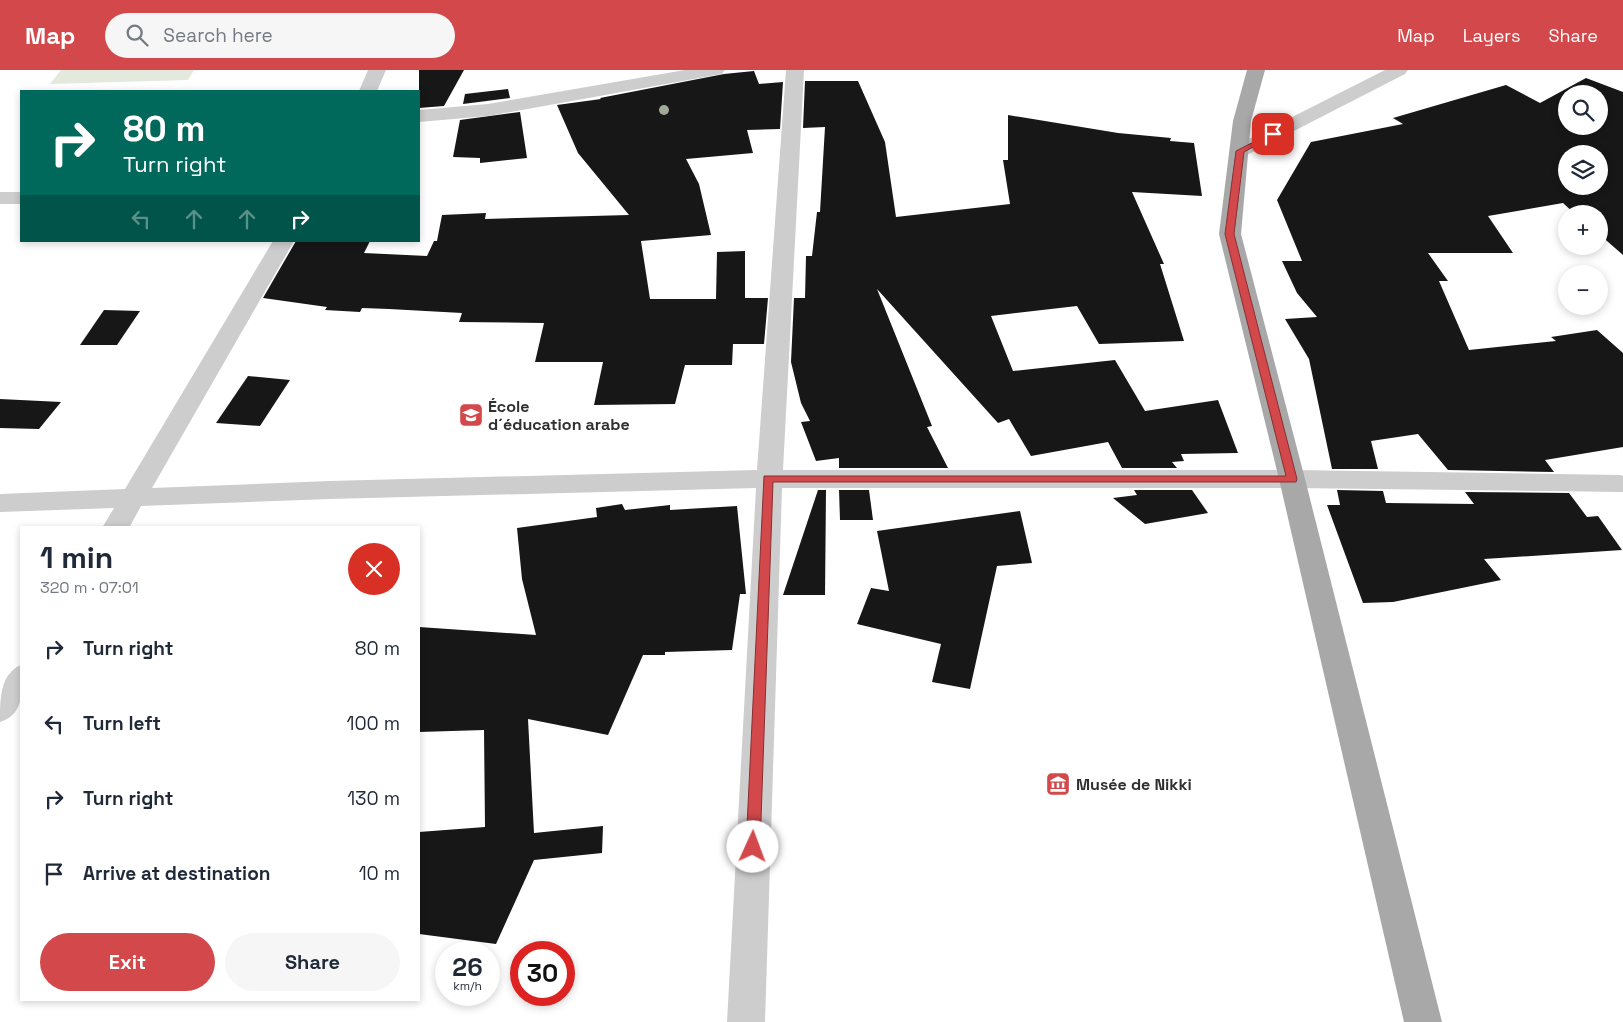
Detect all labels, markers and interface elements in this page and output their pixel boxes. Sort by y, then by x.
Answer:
search box [105,13,455,58]
text: Map [25,20,75,51]
icon: search [123,21,151,49]
text: Search here [163,23,273,48]
text: Map [1397,24,1435,47]
text: Layers [1463,24,1520,47]
text: Share [1548,24,1598,47]
map controls [1558,85,1608,315]
button: search [1558,85,1608,135]
text: 80 m [123,107,205,151]
icon: right [40,110,105,175]
pin [1252,113,1294,155]
icon: arrive [1259,120,1287,148]
button: layers [1558,145,1608,195]
text: Turn right [123,150,226,178]
icon: left [127,205,155,233]
icon: ahead [180,205,208,233]
icon: ahead [233,205,261,233]
icon: right [286,205,314,233]
button: + [1558,205,1608,255]
button: − [1558,265,1608,315]
place label: École d´éducation arabe [488,396,630,435]
school or university icon: École d´éducation arabe [458,402,484,428]
text: 1 min [40,538,113,577]
button: close [348,543,400,595]
text: 320 m · 07:01 [40,577,139,598]
icon: right [40,635,68,663]
text: Turn right [83,636,173,661]
text: 80 m [355,636,400,661]
icon: left [40,710,68,738]
text: Turn left [83,711,161,736]
text: 100 m [346,711,400,736]
museum icon: Musée de Nikki [1045,771,1071,797]
place label: Musée de Nikki [1076,774,1192,795]
icon: right [40,785,68,813]
text: Turn right [83,786,173,811]
text: 130 m [347,786,400,811]
position arrow [726,820,778,872]
icon: arrive [40,860,68,888]
text: Arrive at destination [83,861,271,886]
text: 10 m [359,861,400,886]
button: Exit [40,933,215,991]
button: Share [225,933,400,991]
speed limit sign: 30 [510,941,575,1006]
text: 26 [452,951,483,983]
text: km/h [453,978,482,994]

